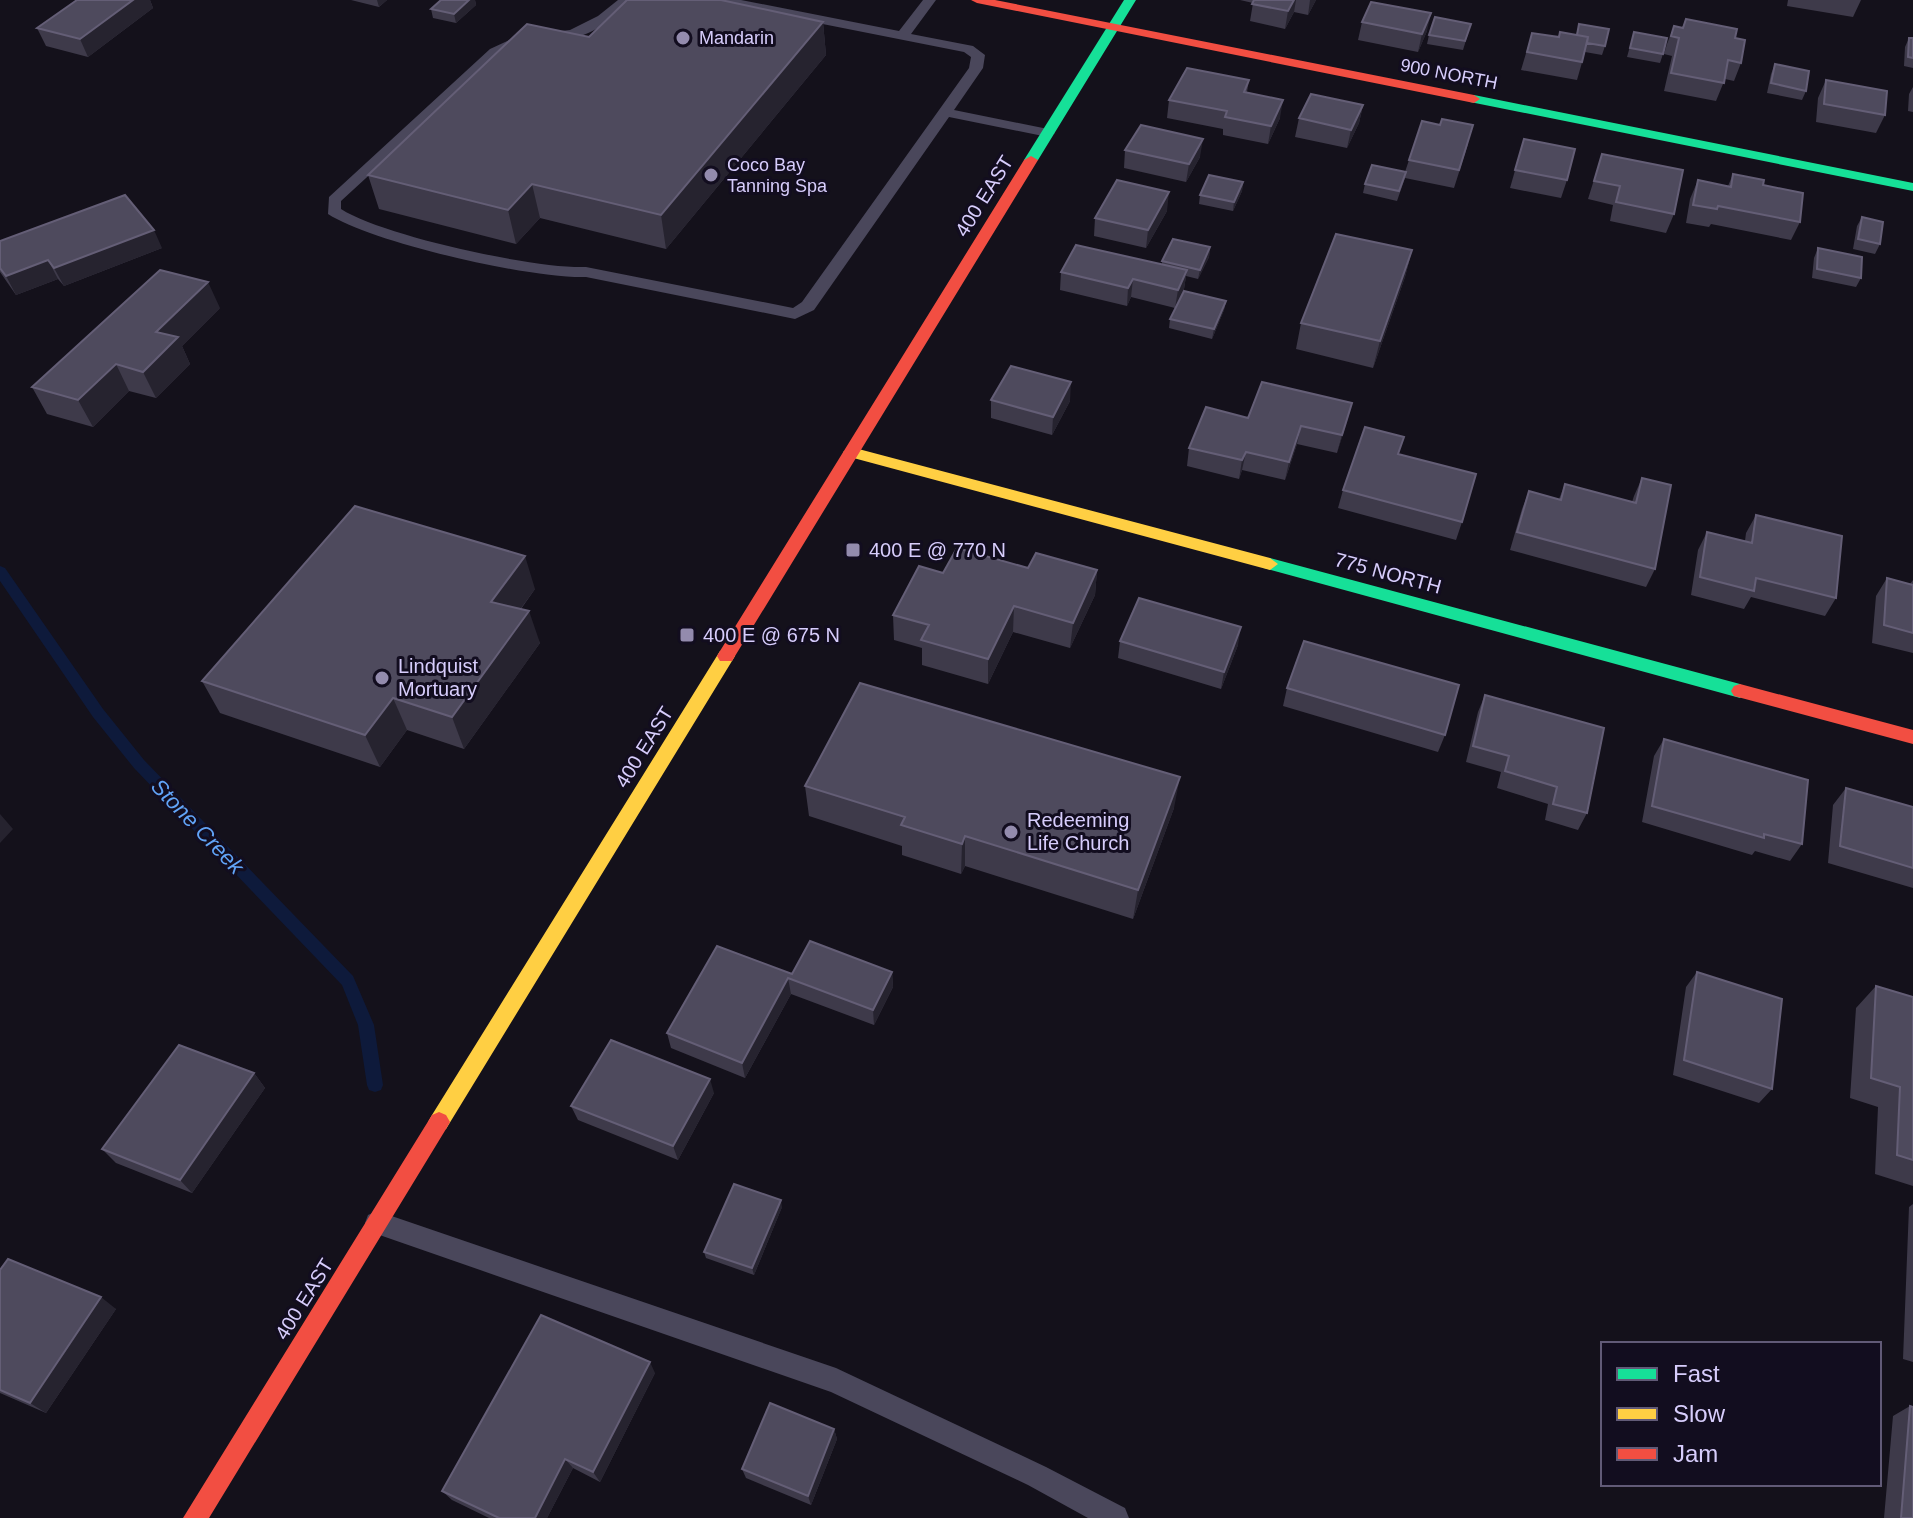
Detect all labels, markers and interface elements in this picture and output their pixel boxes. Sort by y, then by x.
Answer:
place label: Mandarin [699,28,774,48]
marker: Mandarin [674,29,692,47]
street label: 900 NORTH [1399,55,1499,93]
street label: 400 EAST [951,152,1017,240]
place label: Coco Bay Tanning Spa [727,155,828,196]
marker: Coco Bay Tanning Spa [702,166,720,184]
place label: 400 E @ 770 N [869,539,1006,561]
marker: 400 E @ 770 N [844,541,862,559]
street label: 775 NORTH [1332,548,1444,598]
place label: 400 E @ 675 N [703,624,840,646]
marker: 400 E @ 675 N [678,626,696,644]
place label: Lindquist Mortuary [398,655,479,700]
marker: Lindquist Mortuary [373,669,391,687]
street label: 400 EAST [611,703,677,791]
water label: Stone Creek [146,774,250,880]
place label: Redeeming Life Church [1027,809,1129,854]
marker: Redeeming Life Church [1002,823,1020,841]
street label: 400 EAST [271,1255,337,1343]
legend [1601,1342,1881,1486]
text: Fast [1673,1360,1720,1387]
text: Slow [1673,1400,1726,1427]
text: Jam [1673,1440,1718,1467]

